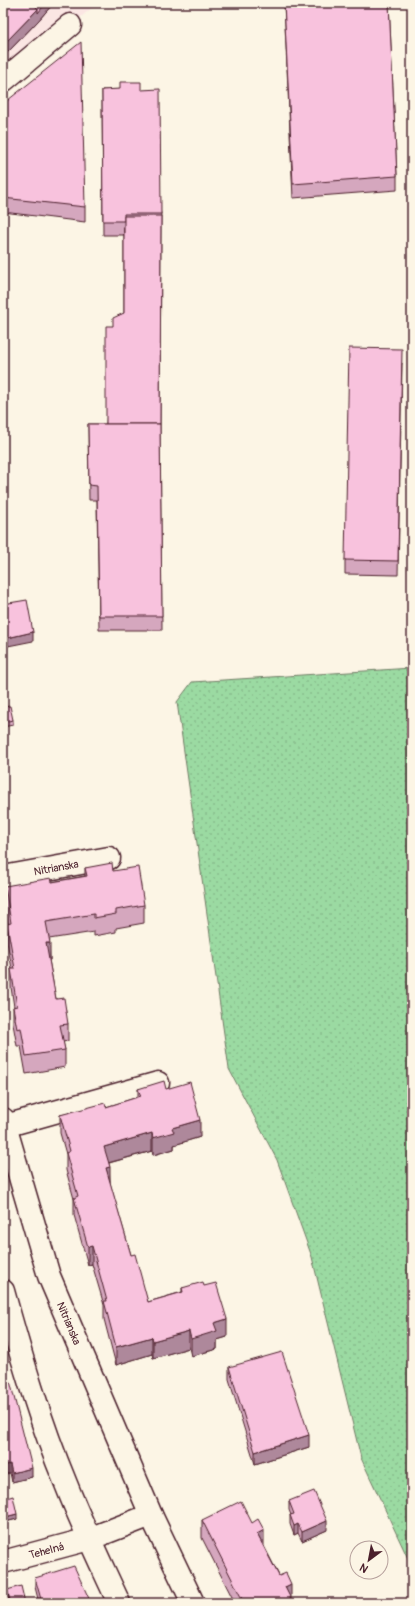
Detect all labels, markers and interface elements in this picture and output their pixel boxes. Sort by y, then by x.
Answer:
street label: Nitrianska [33,857,80,878]
street label: Nitrianska [54,1300,84,1347]
street label: Tehelná [28,1540,65,1561]
north arrow [349,1540,389,1580]
text: N [357,1560,371,1576]

